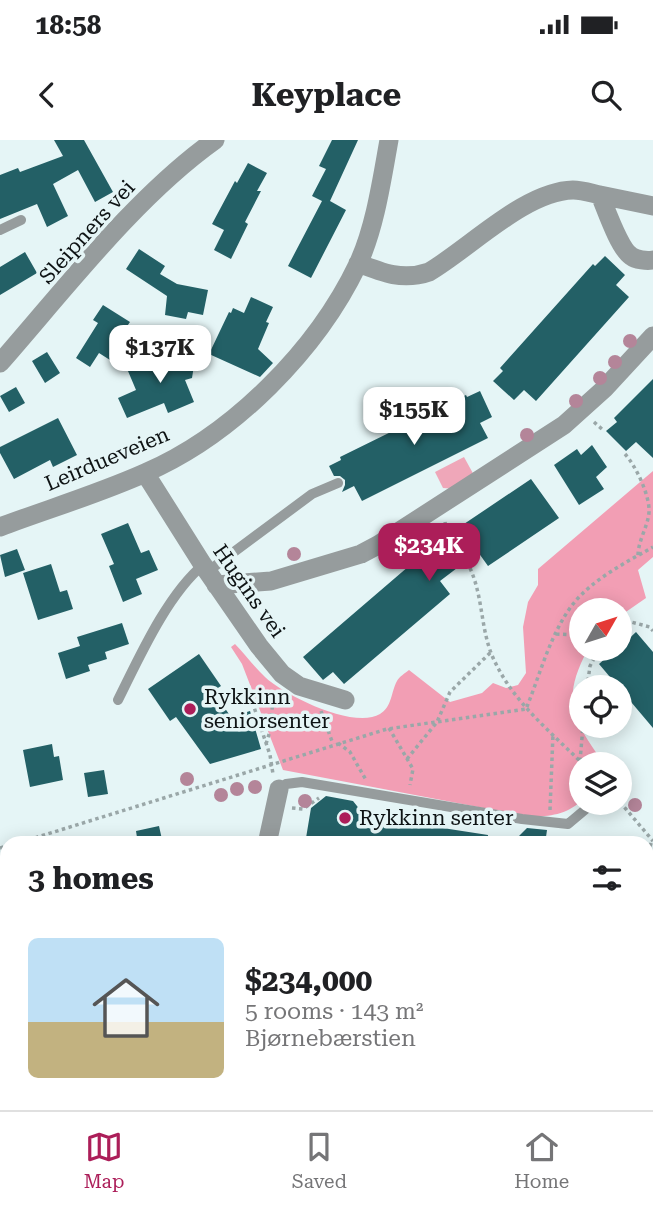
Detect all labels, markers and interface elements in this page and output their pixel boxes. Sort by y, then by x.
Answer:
text: 18:58 [35,10,101,40]
icon: back [28,76,66,114]
text: Keyplace [252,76,401,114]
icon: search [587,76,625,114]
street label: Sleipners vei [34,175,140,289]
pin: $137K [111,326,209,385]
text: $137K [125,334,195,361]
pin: $155K [365,387,463,447]
text: $155K [379,396,449,423]
street label: Leirdueveien [41,422,173,496]
pin: $234K [380,524,478,583]
text: $234K [394,532,464,559]
street label: Hugins vei [208,540,290,642]
north arrow [569,598,632,662]
map controls [569,598,632,815]
button: locate [569,675,632,738]
place label: Rykkinn seniorsenter [204,685,330,733]
marker: Rykkinn seniorsenter [182,701,198,717]
button: layers [569,752,632,815]
place label: Rykkinn senter [359,806,514,830]
marker: Rykkinn senter [337,810,353,826]
icon: filters [588,859,626,897]
text: 3 homes [28,861,154,896]
text: $234,000 [245,963,372,998]
icon: home [84,966,168,1050]
text: 5 rooms · 143 m² [245,998,423,1025]
text: Bjørnebærstien [245,1025,416,1052]
tab: Map [84,1128,124,1193]
tab: Saved [292,1128,347,1193]
tab: Home [514,1128,569,1193]

